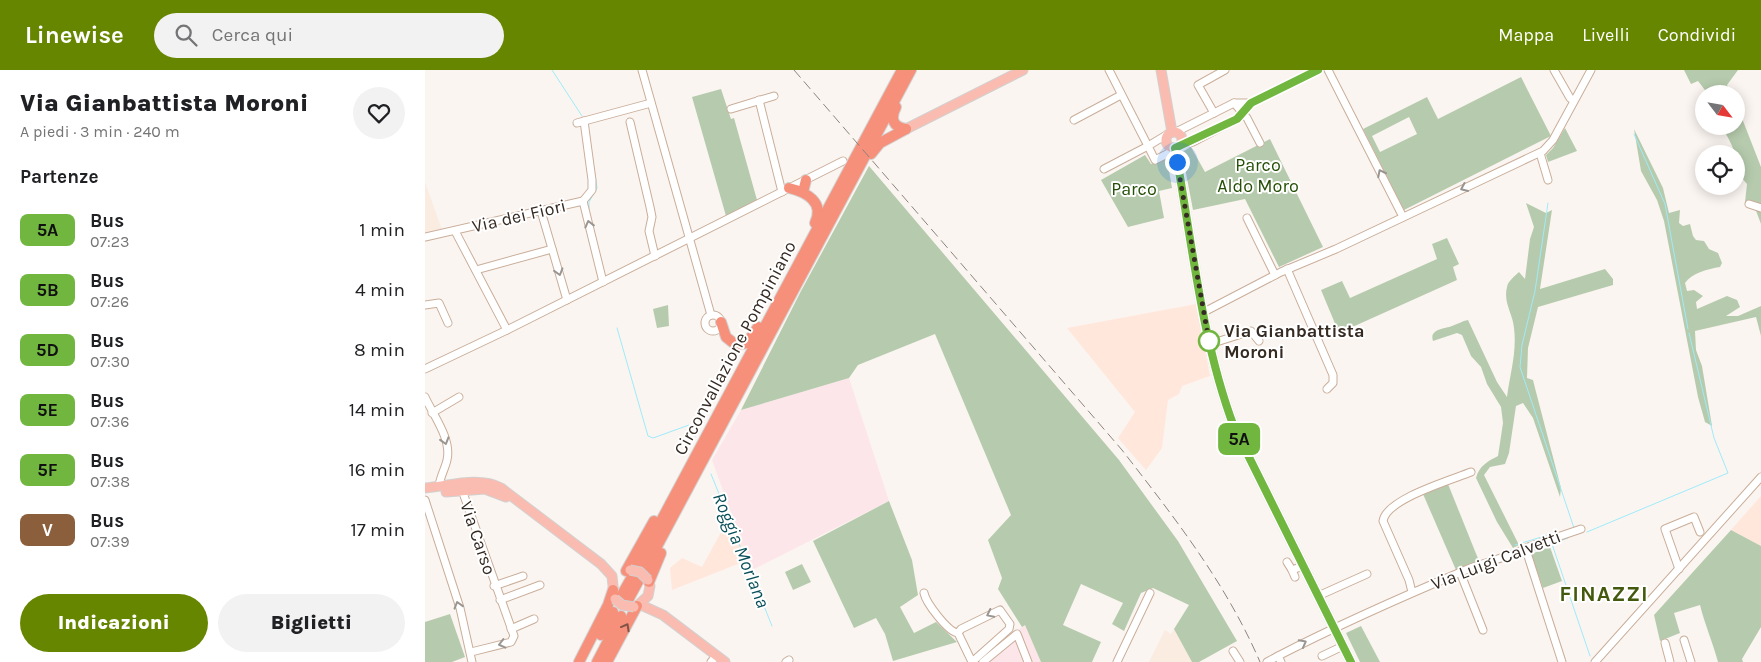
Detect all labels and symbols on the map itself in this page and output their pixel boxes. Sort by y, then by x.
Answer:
north arrow [1695,85,1745,135]
your location [1165,150,1190,175]
park label: Parco Aldo Moro [1217,154,1299,197]
one-way arrow [1377,169,1387,178]
park label: Parco [1111,178,1157,200]
one-way arrow [1460,182,1469,193]
street label: Via dei Fiori [470,195,568,237]
one-way arrow [584,220,595,229]
street label: Circonvallazione Pompiniano [669,237,801,459]
one-way arrow [553,268,563,276]
place label: Via Gianbattista Moroni [1224,320,1364,363]
marker: Via Gianbattista Moroni [1198,330,1220,352]
line badge: 5A [1217,423,1261,455]
one-way arrow [439,436,449,444]
water label: Roggia Morlana [708,489,774,611]
street label: Via Carso [455,498,501,578]
street label: Via Luigi Calvetti [1428,525,1564,595]
district label: FINAZZI [1559,581,1649,607]
one-way arrow [454,601,464,609]
one-way arrow [987,608,996,618]
one-way arrow [620,623,630,632]
one-way arrow [498,638,506,649]
one-way arrow [1298,639,1307,649]

